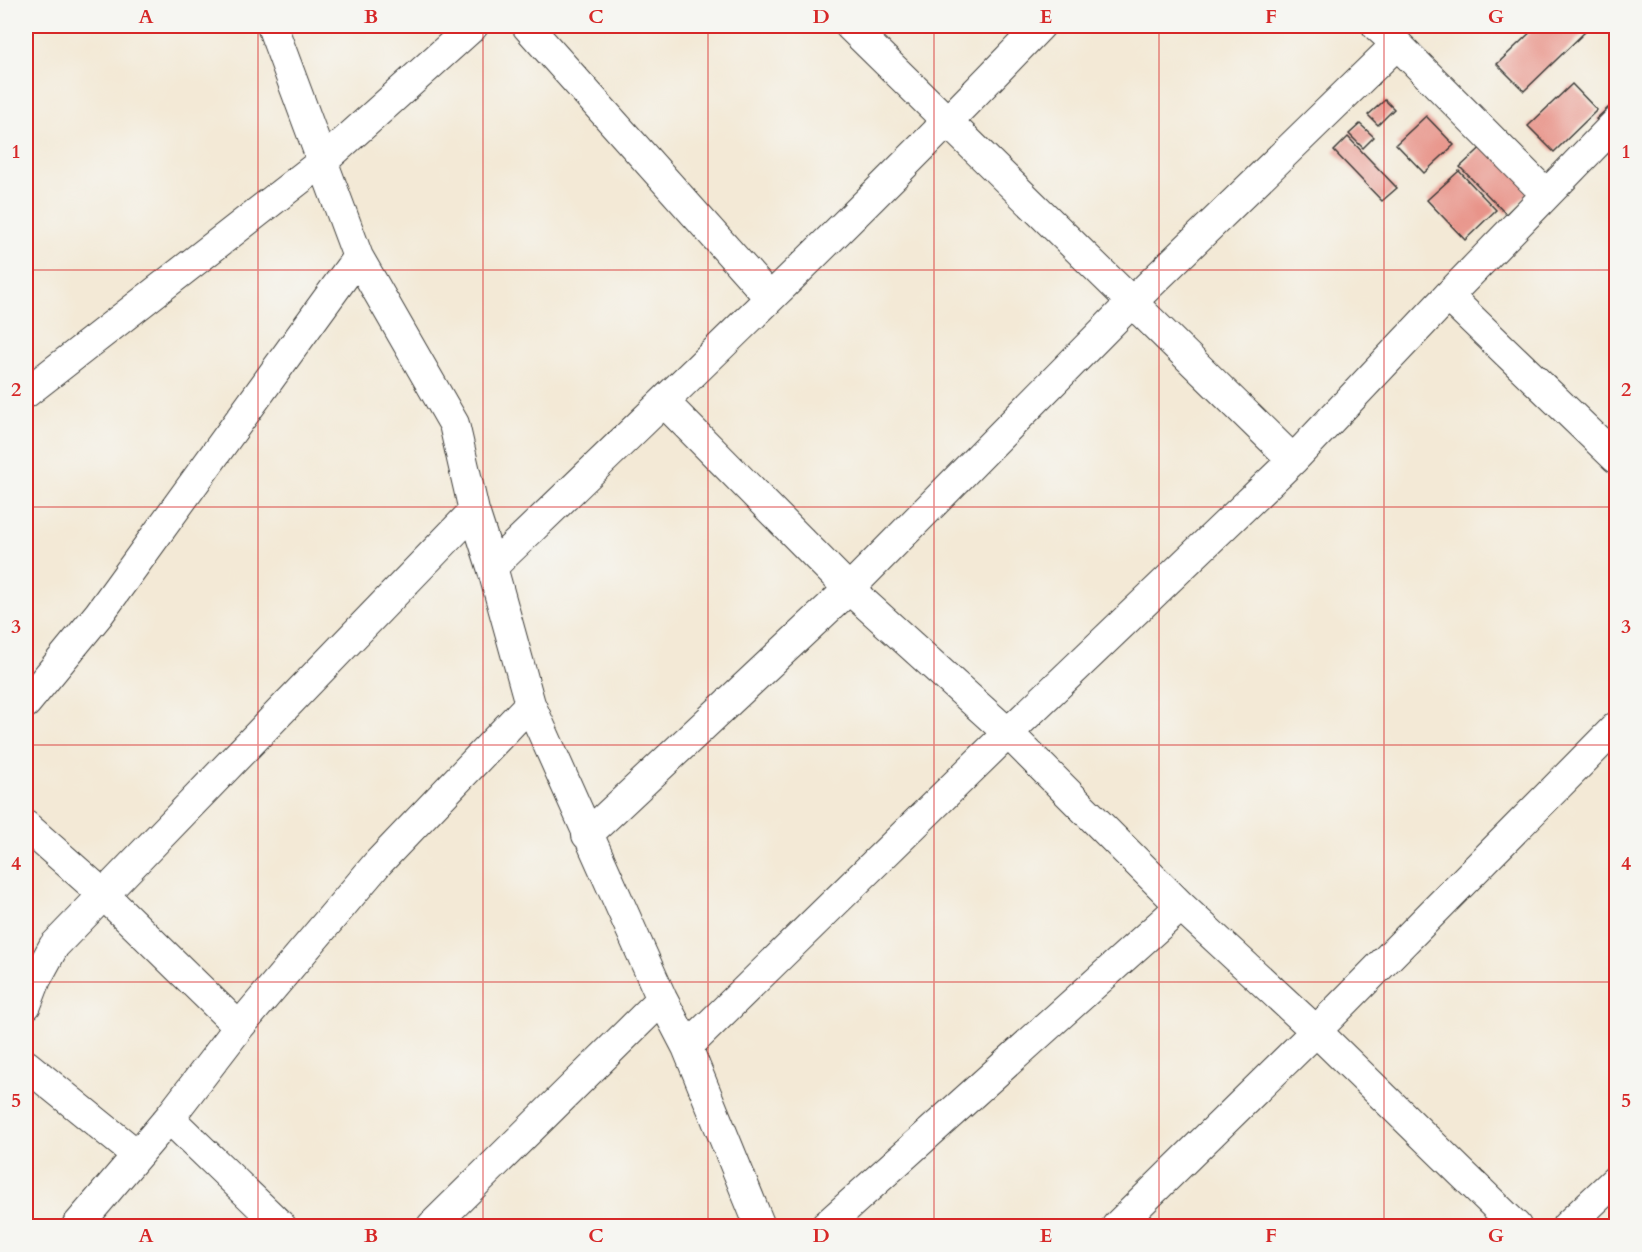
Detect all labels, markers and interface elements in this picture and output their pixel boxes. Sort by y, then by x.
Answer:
text: A [138,3,154,30]
text: B [364,3,378,30]
text: C [588,3,604,30]
text: D [812,3,830,30]
text: E [1040,3,1052,30]
text: F [1265,3,1277,30]
text: G [1488,3,1504,30]
text: 1 [11,138,21,165]
text: 1 [1621,138,1631,165]
text: 2 [11,376,21,403]
text: 2 [1621,376,1631,403]
text: 3 [11,613,21,640]
text: 3 [1621,613,1631,640]
text: 4 [11,850,21,877]
text: 4 [1621,850,1631,877]
text: 5 [11,1087,21,1114]
text: 5 [1621,1087,1631,1114]
text: A [138,1222,154,1249]
text: B [364,1222,378,1249]
text: C [588,1222,604,1249]
text: D [812,1222,830,1249]
text: E [1040,1222,1052,1249]
text: F [1265,1222,1277,1249]
text: G [1488,1222,1504,1249]

